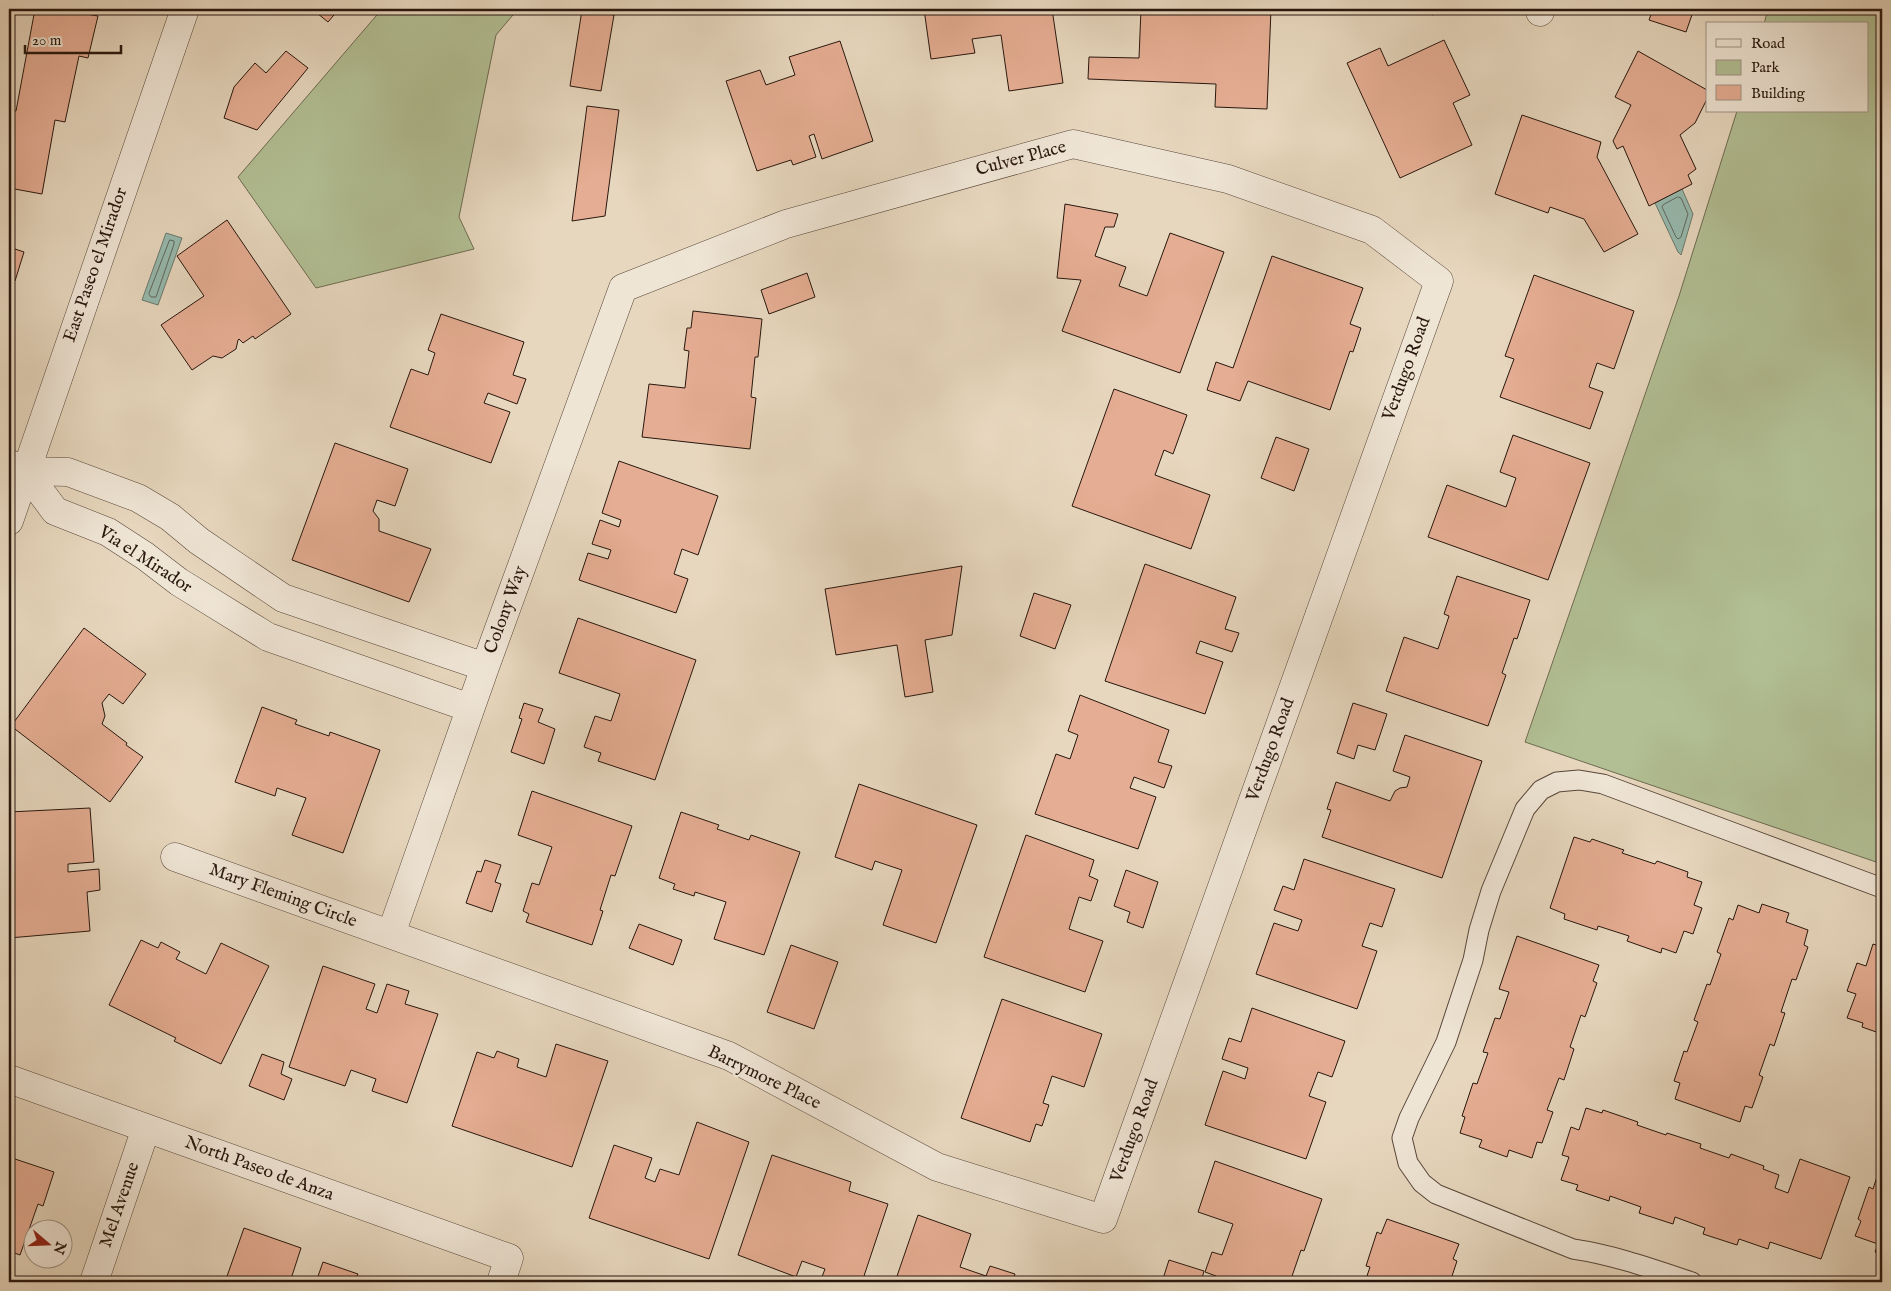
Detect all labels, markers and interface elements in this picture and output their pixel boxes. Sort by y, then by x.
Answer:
scale bar [25,22,121,54]
legend [1706,22,1868,112]
text: 20 m [32,31,62,50]
text: Road [1751,34,1786,53]
text: Park [1751,58,1781,77]
text: Building [1751,84,1806,103]
street label: Culver Place [973,136,1069,182]
street label: East Paseo el Mirador [59,184,133,345]
street label: Verdugo Road [1377,314,1437,425]
street label: Via el Mirador [93,521,197,599]
street label: Colony Way [480,563,533,657]
street label: Verdugo Road [1241,695,1301,806]
street label: Mary Fleming Circle [206,859,360,933]
street label: Barrymore Place [704,1041,824,1115]
street label: Verdugo Road [1105,1076,1165,1187]
street label: North Paseo de Anza [181,1131,337,1207]
street label: Mel Avenue [95,1159,145,1251]
north arrow [22,1218,72,1268]
text: N [49,1238,70,1257]

